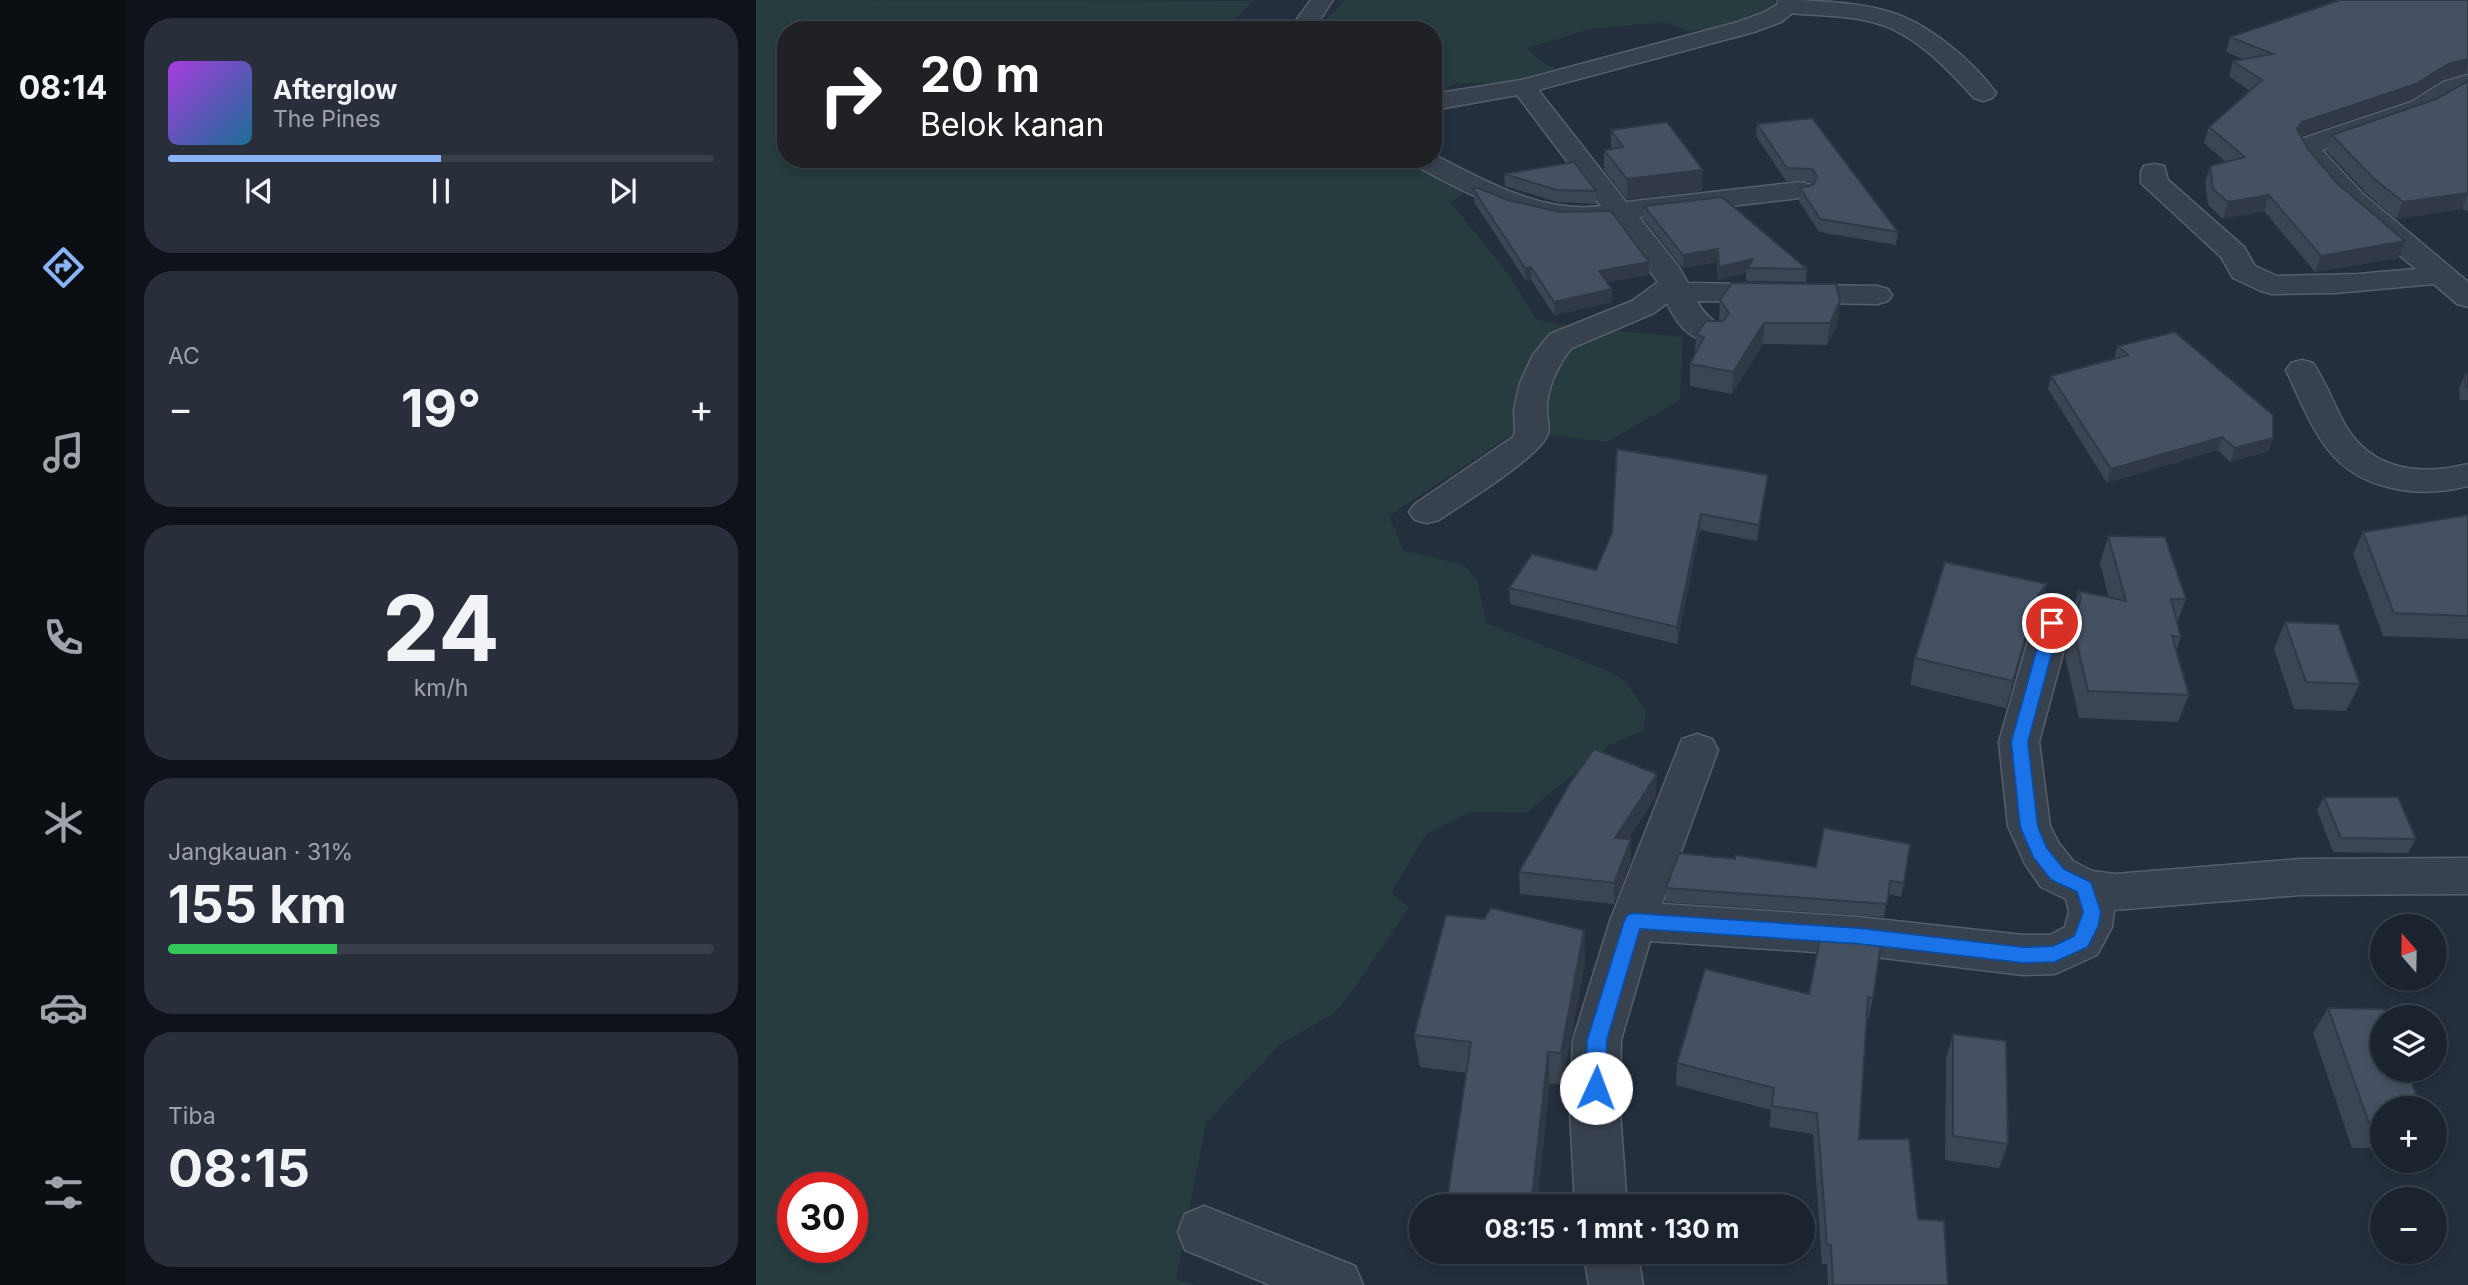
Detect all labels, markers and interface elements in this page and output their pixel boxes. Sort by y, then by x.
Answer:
text: 20 m [920,45,1040,104]
icon: right [805,49,896,140]
text: 08:14 [19,68,107,107]
text: Afterglow [273,74,397,105]
text: The Pines [273,105,381,133]
text: Belok kanan [920,105,1104,144]
icon: previous [240,172,278,210]
icon: pause [422,172,460,210]
icon: next [604,172,642,210]
icon: directions [39,243,88,292]
text: AC [168,342,200,370]
text: 19° [401,377,481,440]
text: − [168,385,193,431]
text: + [689,385,714,431]
icon: music [39,428,88,477]
text: 24 [382,573,500,683]
pin [2022,593,2082,653]
icon: arrive [2033,604,2071,642]
icon: phone [39,613,88,662]
text: km/h [414,674,468,702]
icon: climate [39,798,88,847]
text: Jangkauan · 31% [168,838,353,866]
text: 155 km [168,873,347,936]
north arrow [2370,914,2446,990]
map controls [2370,914,2447,1264]
icon: car [39,983,88,1032]
button: layers [2370,1005,2447,1082]
position arrow [1559,1051,1633,1125]
button: + [2370,1096,2447,1173]
text: Tiba [168,1102,216,1130]
text: 08:15 [168,1137,310,1200]
icon: filters [39,1168,88,1217]
speed limit sign: 30 [777,1172,868,1263]
button: − [2370,1187,2447,1264]
text: 08:15 · 1 mnt · 130 m [1484,1213,1740,1244]

